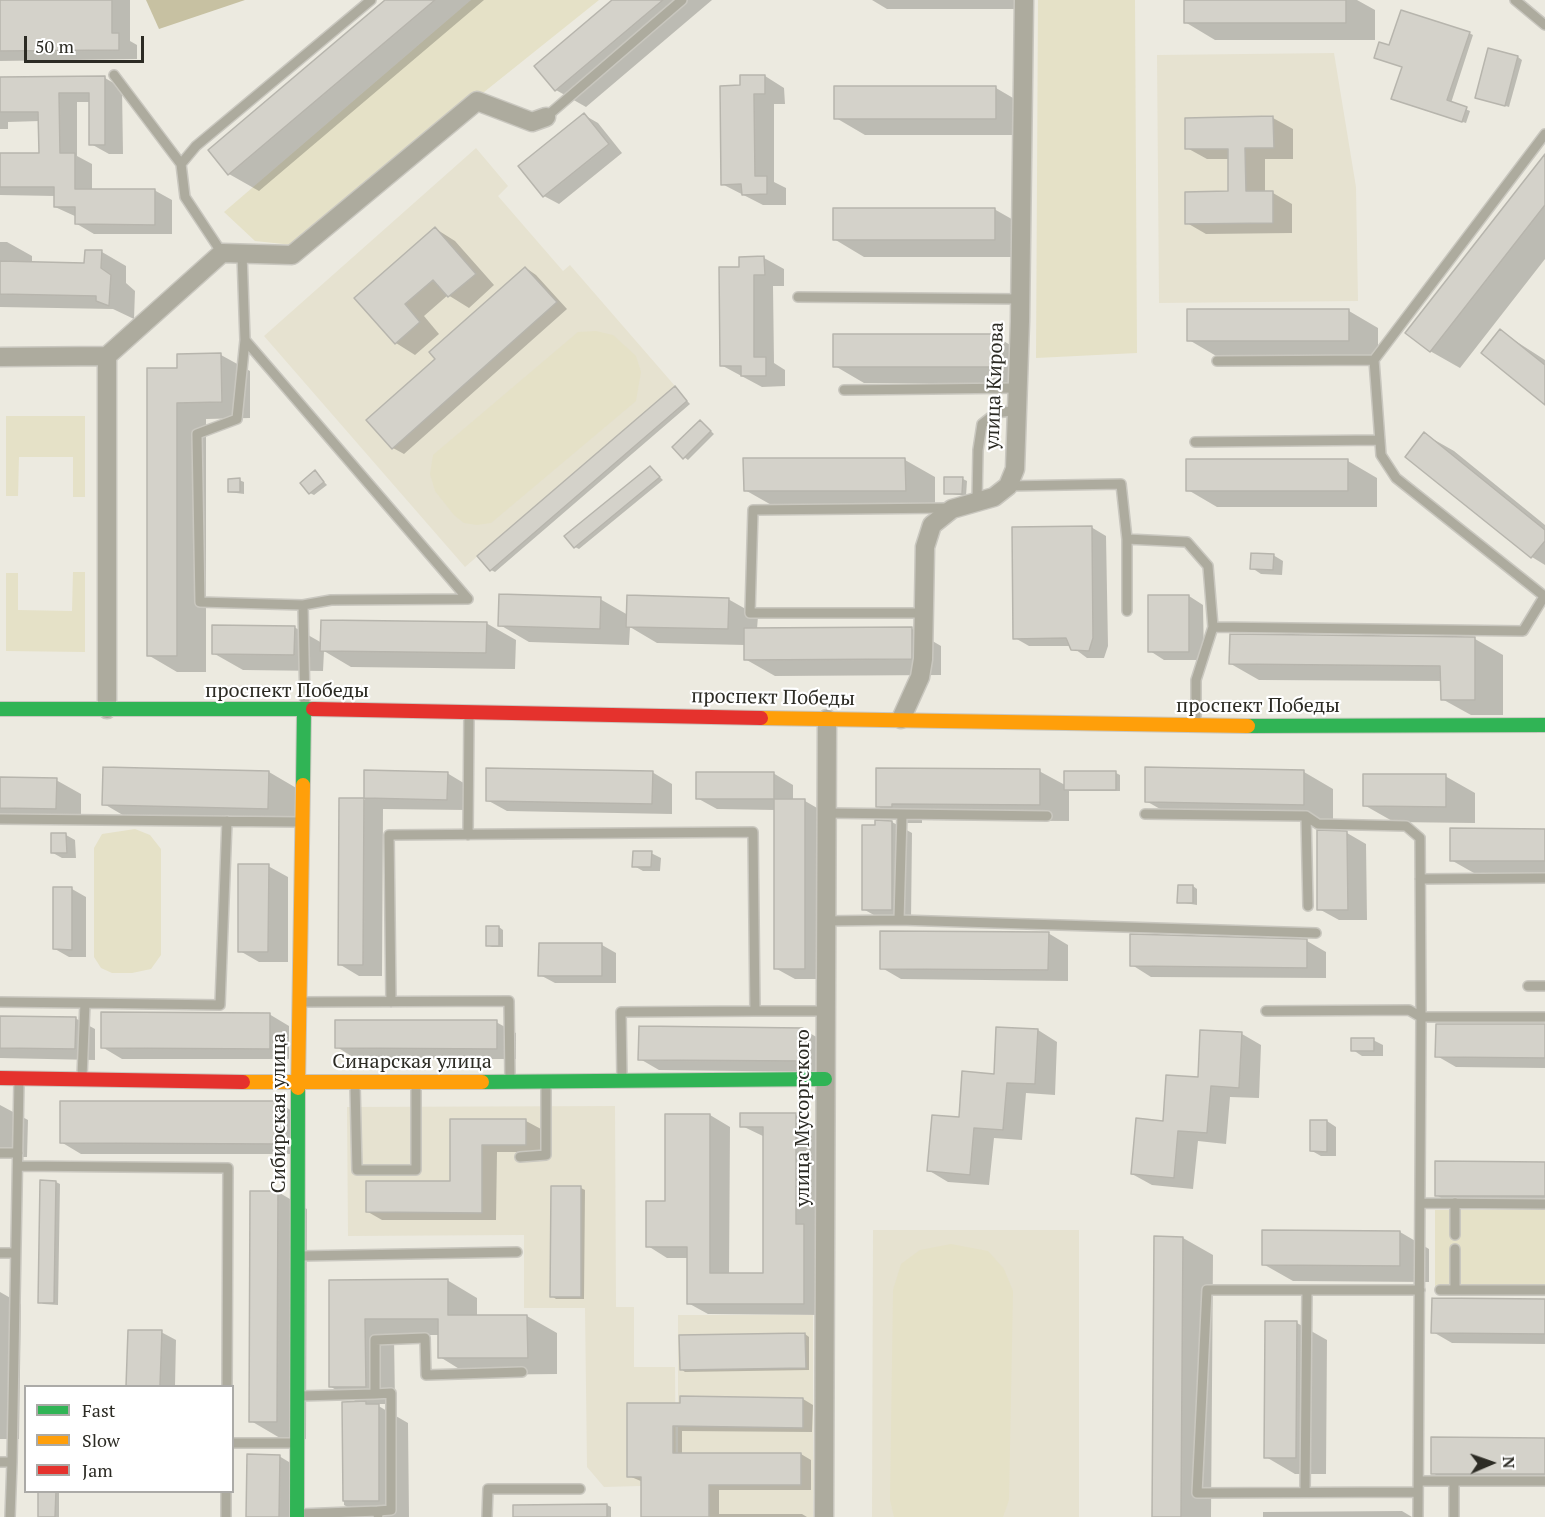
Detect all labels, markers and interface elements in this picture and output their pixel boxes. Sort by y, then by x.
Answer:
scale bar [27,24,147,62]
text: 50 m [35,34,74,58]
street label: улица Кирова [981,322,1009,450]
street label: проспект Победы [205,679,369,703]
street label: проспект Победы [691,685,855,711]
street label: проспект Победы [1176,694,1340,718]
street label: улица Мусоргского [791,1029,815,1207]
street label: Сибирская улица [267,1033,291,1193]
street label: Синарская улица [332,1050,492,1074]
legend [24,1385,234,1493]
text: Fast [82,1398,115,1422]
text: Slow [82,1428,120,1452]
north arrow [1461,1433,1521,1493]
text: N [1498,1456,1520,1469]
text: Jam [82,1458,113,1482]

